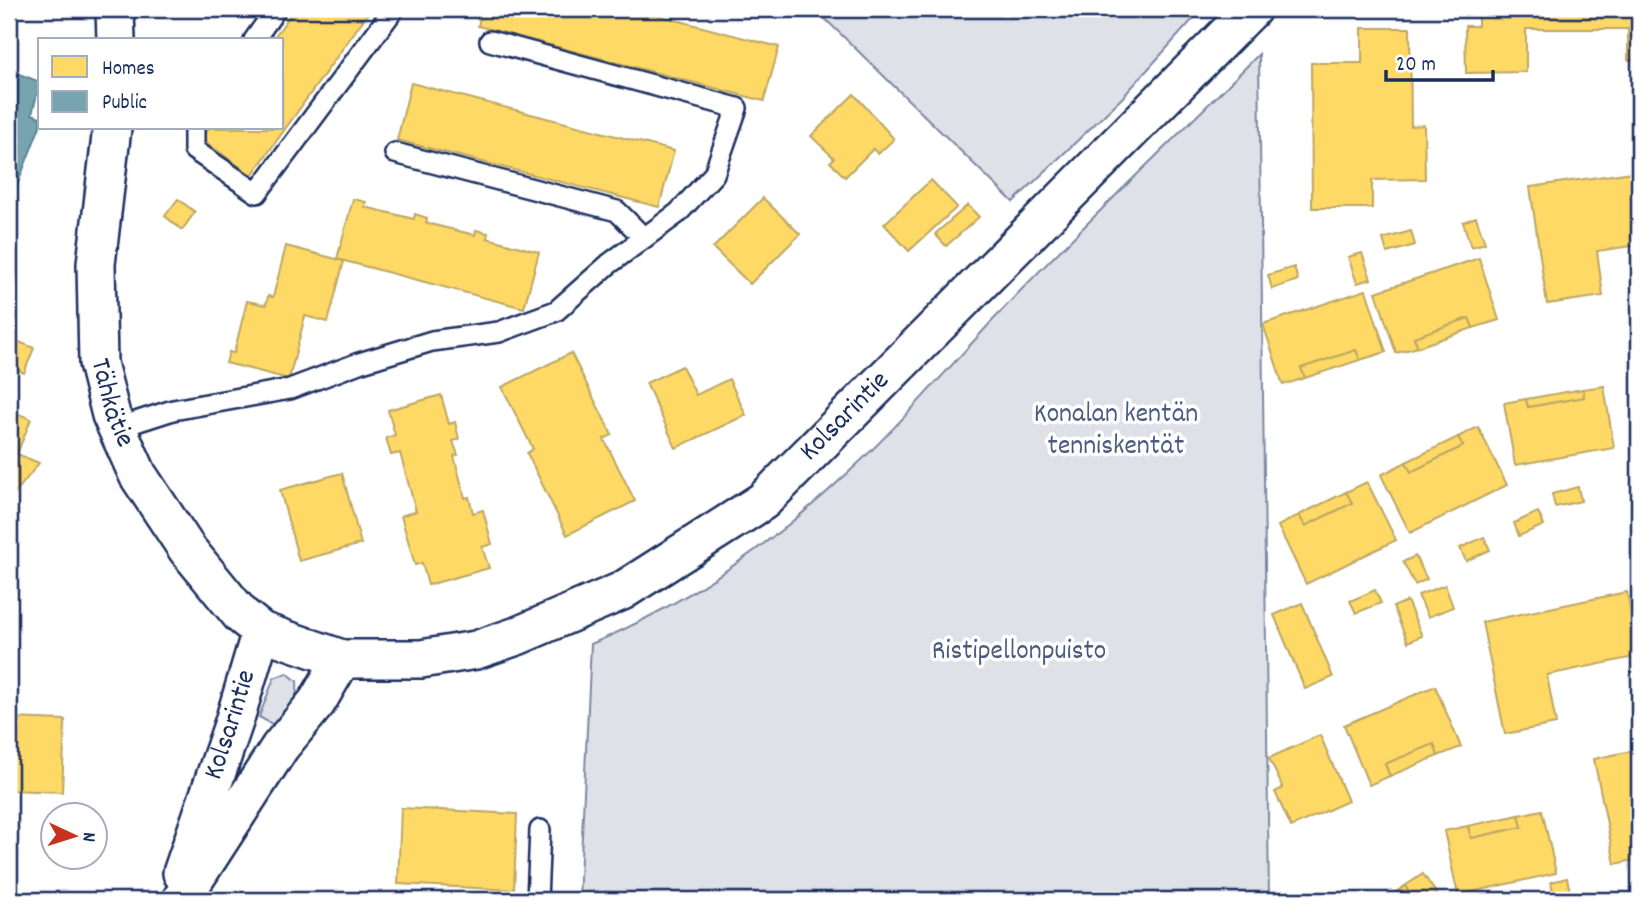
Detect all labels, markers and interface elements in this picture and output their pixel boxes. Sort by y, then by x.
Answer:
legend [38,38,284,130]
scale bar [1386,38,1492,82]
text: 20 m [1396,51,1436,81]
text: Homes [102,55,155,85]
text: Public [102,89,147,119]
street label: Tähkätie [78,355,143,454]
street label: Kolsarintie [792,363,900,472]
park label: Konalan kentän tenniskentät [1034,396,1198,468]
park label: Ristipellonpuisto [932,633,1106,673]
street label: Kolsarintie [195,666,268,786]
north arrow [38,800,108,870]
text: N [74,831,101,843]

